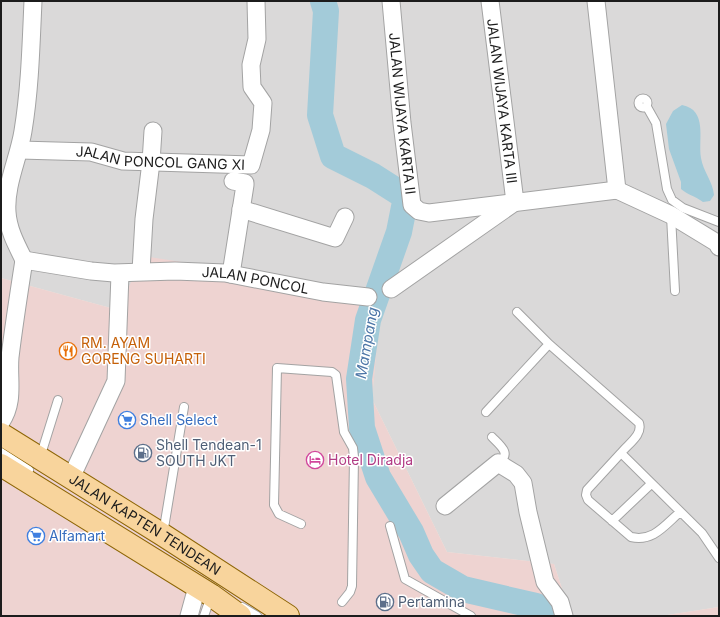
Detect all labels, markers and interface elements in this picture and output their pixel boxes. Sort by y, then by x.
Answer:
street label: JALAN WIJAYA KARTA III [484,17,521,184]
street label: JALAN WIJAYA KARTA II [386,32,420,195]
street label: JALAN PONCOL GANG XI [75,143,245,173]
street label: JALAN PONCOL [201,263,310,297]
water label: Mampang [351,306,382,380]
place label: RM. AYAM GORENG SUHARTI [81,334,206,367]
restaurant icon: RM. AYAM GORENG SUHARTI [58,341,78,361]
supermarket icon: Shell Select [117,410,137,430]
place label: Shell Select [140,411,218,428]
place label: Shell Tendean-1 SOUTH JKT [156,436,262,469]
fuel station icon: Shell Tendean-1 SOUTH JKT [133,443,153,463]
hotel icon: Hotel Diradja [305,450,325,470]
place label: Hotel Diradja [328,451,413,468]
street label: JALAN KAPTEN TENDEAN [66,470,224,578]
supermarket icon: Alfamart [26,526,46,546]
place label: Alfamart [49,527,105,544]
fuel station icon: Pertamina [375,592,395,612]
place label: Pertamina [398,593,465,610]

